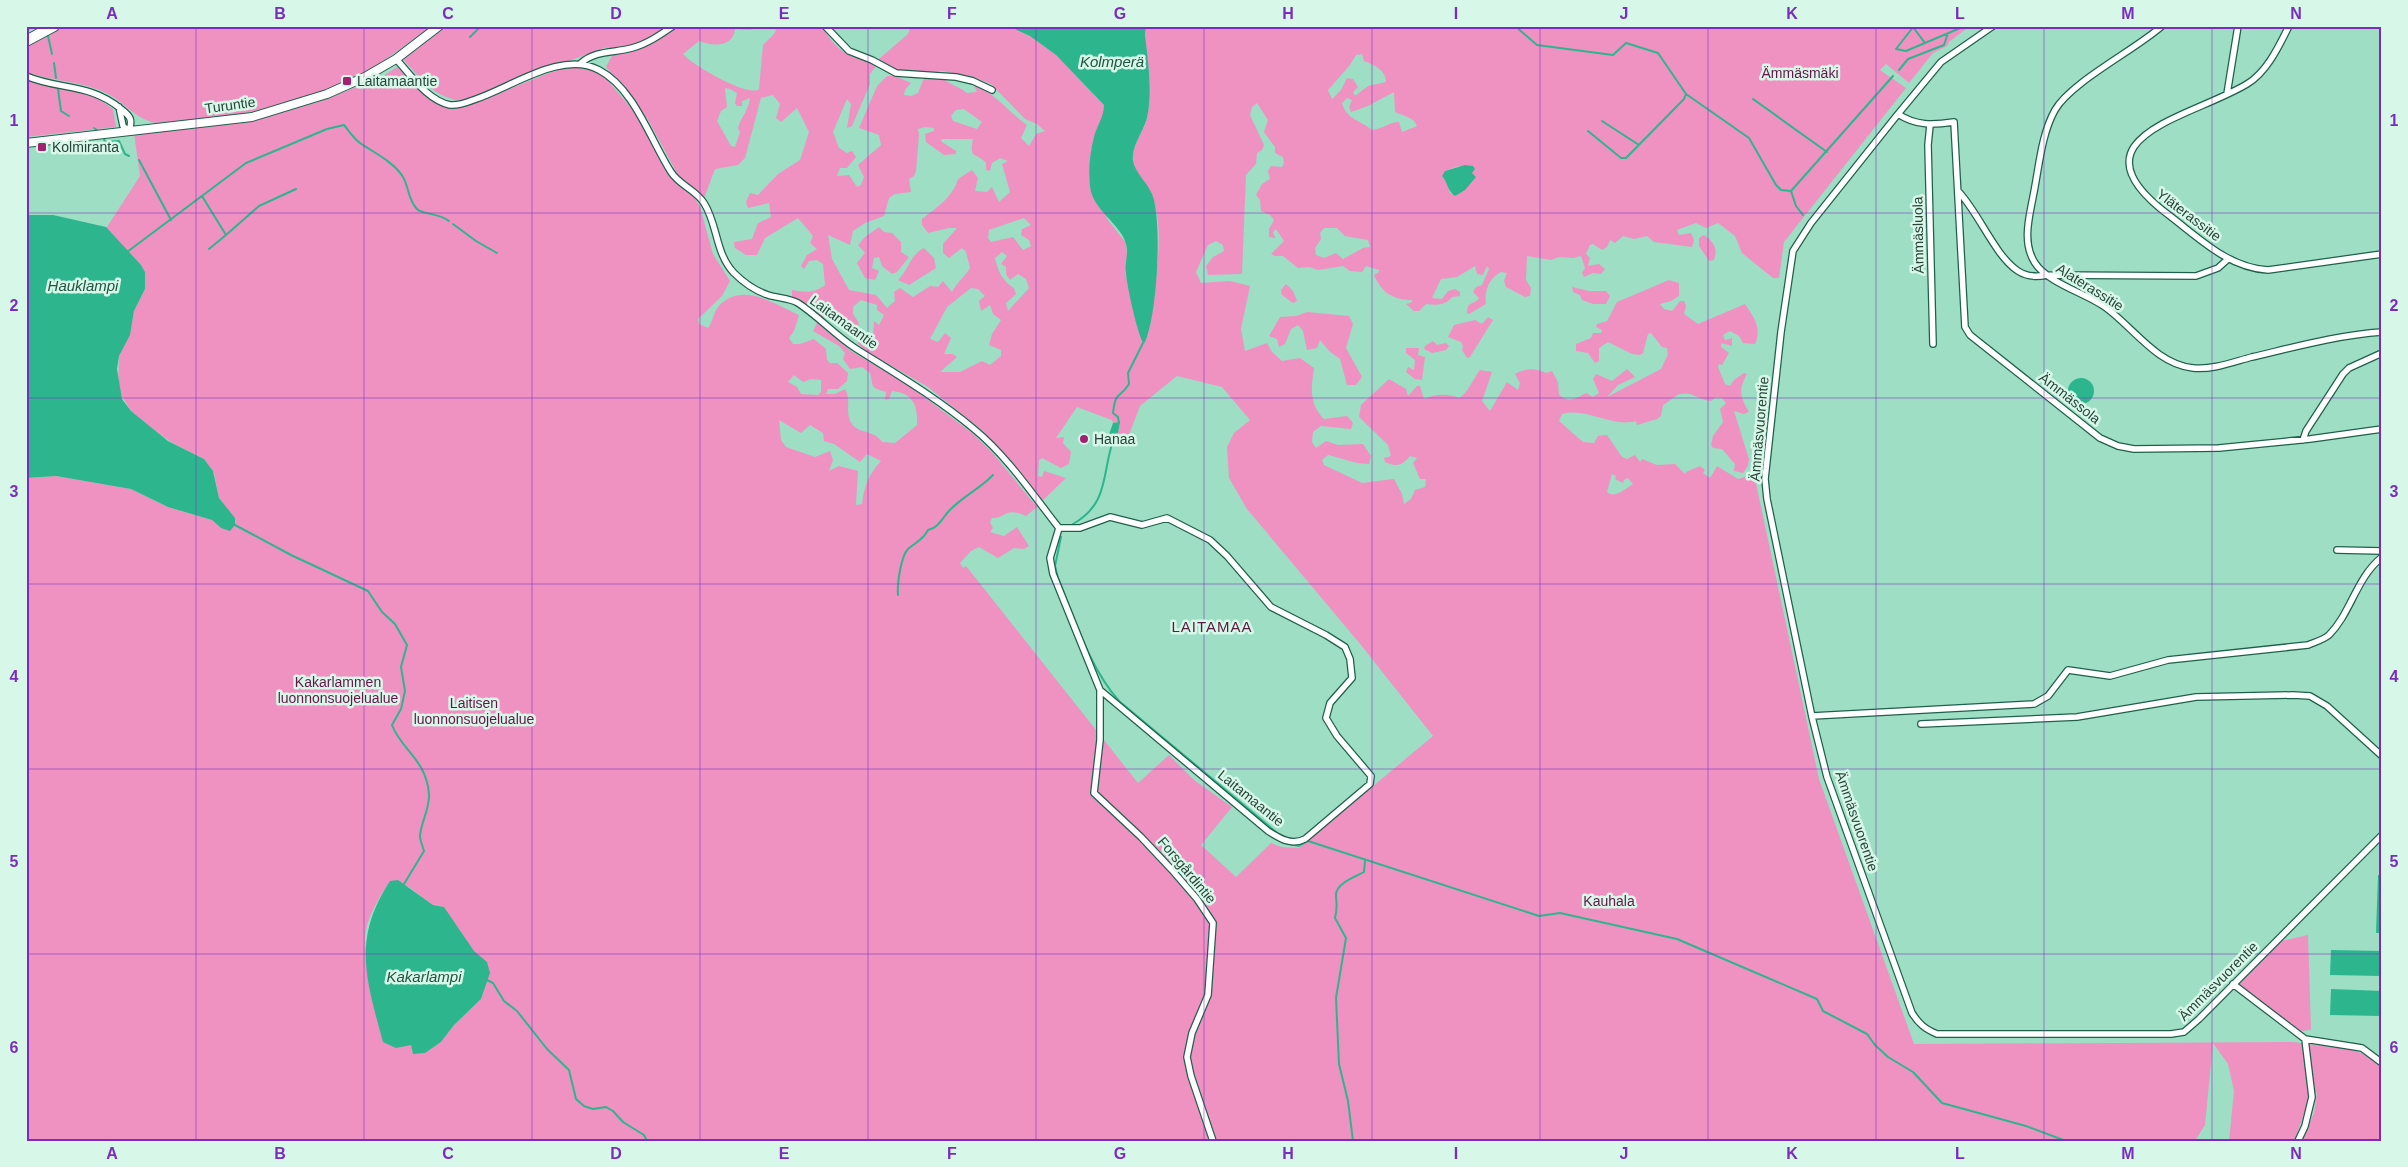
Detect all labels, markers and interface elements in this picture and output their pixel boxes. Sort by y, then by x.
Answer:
text: A [106,5,118,22]
text: B [274,5,286,22]
text: C [442,5,454,22]
text: D [610,5,622,22]
text: E [779,5,790,22]
text: F [947,5,957,22]
text: G [1114,5,1126,22]
text: H [1282,5,1294,22]
text: I [1454,5,1458,22]
text: J [1620,5,1628,22]
text: K [1786,5,1798,22]
text: L [1955,5,1965,22]
text: M [2121,5,2135,22]
text: N [2290,5,2302,22]
water label: Kolmperä [1080,53,1144,70]
park label: Ämmäsmäki [1761,65,1839,81]
place label: Laitamaantie [357,73,437,89]
marker: Laitamaantie [341,75,353,87]
street label: Turuntie [204,94,256,116]
text: 1 [10,112,19,129]
text: 1 [2390,112,2399,129]
place label: Kolmiranta [52,139,119,155]
marker: Kolmiranta [36,141,48,153]
street label: Yläterassitie [2154,186,2224,244]
street label: Ämmäsluola [1909,196,1927,274]
street label: Alaterassitie [2053,260,2127,314]
water label: Hauklampi [48,277,119,294]
street label: Laitamaantie [807,292,881,352]
text: 2 [10,297,19,314]
text: 2 [2390,297,2399,314]
street label: Ämmässola [2036,369,2104,427]
street label: Ämmäsvuorentie [1746,376,1772,482]
place label: Hanaa [1094,431,1135,447]
marker: Hanaa [1078,433,1090,445]
text: 3 [10,483,19,500]
text: 3 [2390,483,2399,500]
district label: LAITAMAA [1171,618,1253,635]
text: 4 [10,668,19,685]
text: 4 [2390,668,2399,685]
park label: Kakarlammen luonnonsuojelualue [278,674,399,706]
park label: Laitisen luonnonsuojelualue [414,695,535,727]
street label: Laitamaantie [1215,767,1287,830]
street label: Ämmäsvuorentie [1832,769,1882,873]
street label: Forsgårdintie [1155,834,1220,907]
text: 5 [10,853,19,870]
text: 5 [2390,853,2399,870]
park label: Kauhala [1583,893,1635,909]
street label: Ämmäsvuorentie [2175,938,2261,1024]
water label: Kakarlampi [386,968,462,985]
text: 6 [10,1039,19,1056]
text: 6 [2390,1039,2399,1056]
text: A [106,1145,118,1162]
text: B [274,1145,286,1162]
text: C [442,1145,454,1162]
text: D [610,1145,622,1162]
text: E [779,1145,790,1162]
text: F [947,1145,957,1162]
text: G [1114,1145,1126,1162]
text: H [1282,1145,1294,1162]
text: I [1454,1145,1458,1162]
text: J [1620,1145,1628,1162]
text: K [1786,1145,1798,1162]
text: L [1955,1145,1965,1162]
text: M [2121,1145,2135,1162]
text: N [2290,1145,2302,1162]

